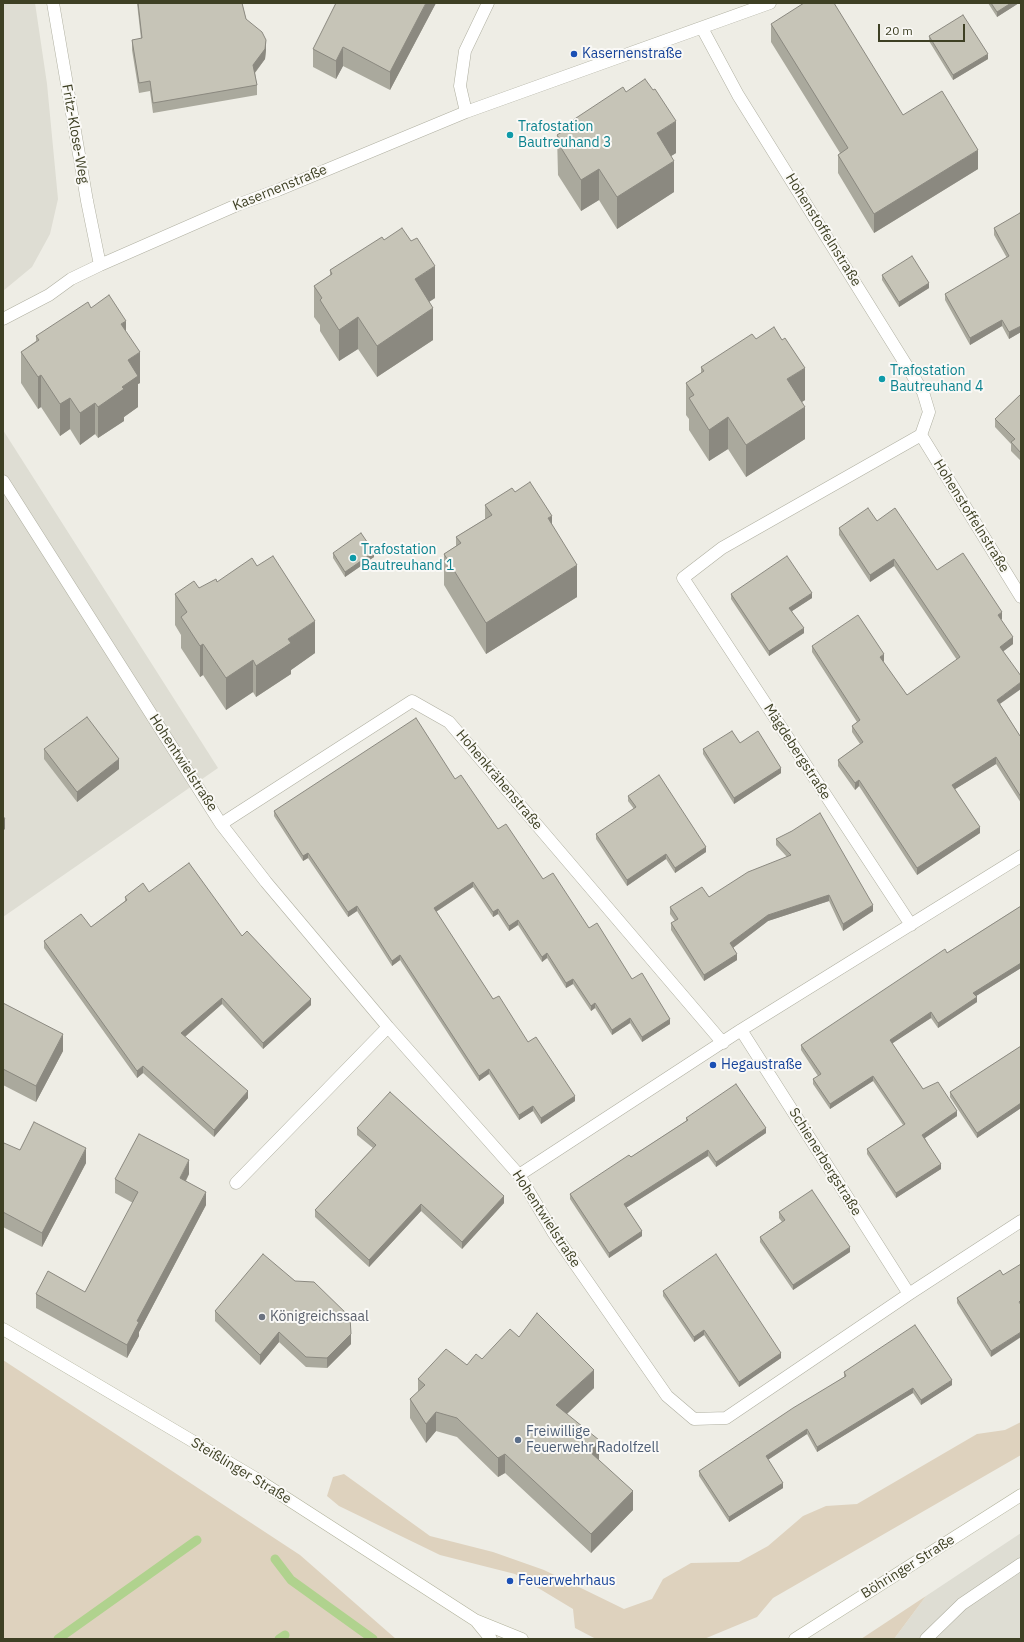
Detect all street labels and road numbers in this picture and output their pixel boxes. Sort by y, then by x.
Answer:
street label: Fritz-Klose-Weg [58,83,92,185]
street label: Kasernenstraße [230,161,330,215]
street label: Hohenstoffelnstraße [781,170,865,290]
street label: Hohenstoffelnstraße [929,456,1013,576]
street label: Mägdebergstraße [760,701,834,803]
street label: Hohentwielstraße [145,711,221,815]
street label: Hohenkrähenstraße [452,726,546,834]
street label: Schienerbergstraße [785,1105,865,1219]
street label: Hohentwielstraße [508,1167,584,1271]
street label: Steißlinger Straße [188,1434,294,1508]
street label: Böhringer Straße [858,1531,958,1603]

